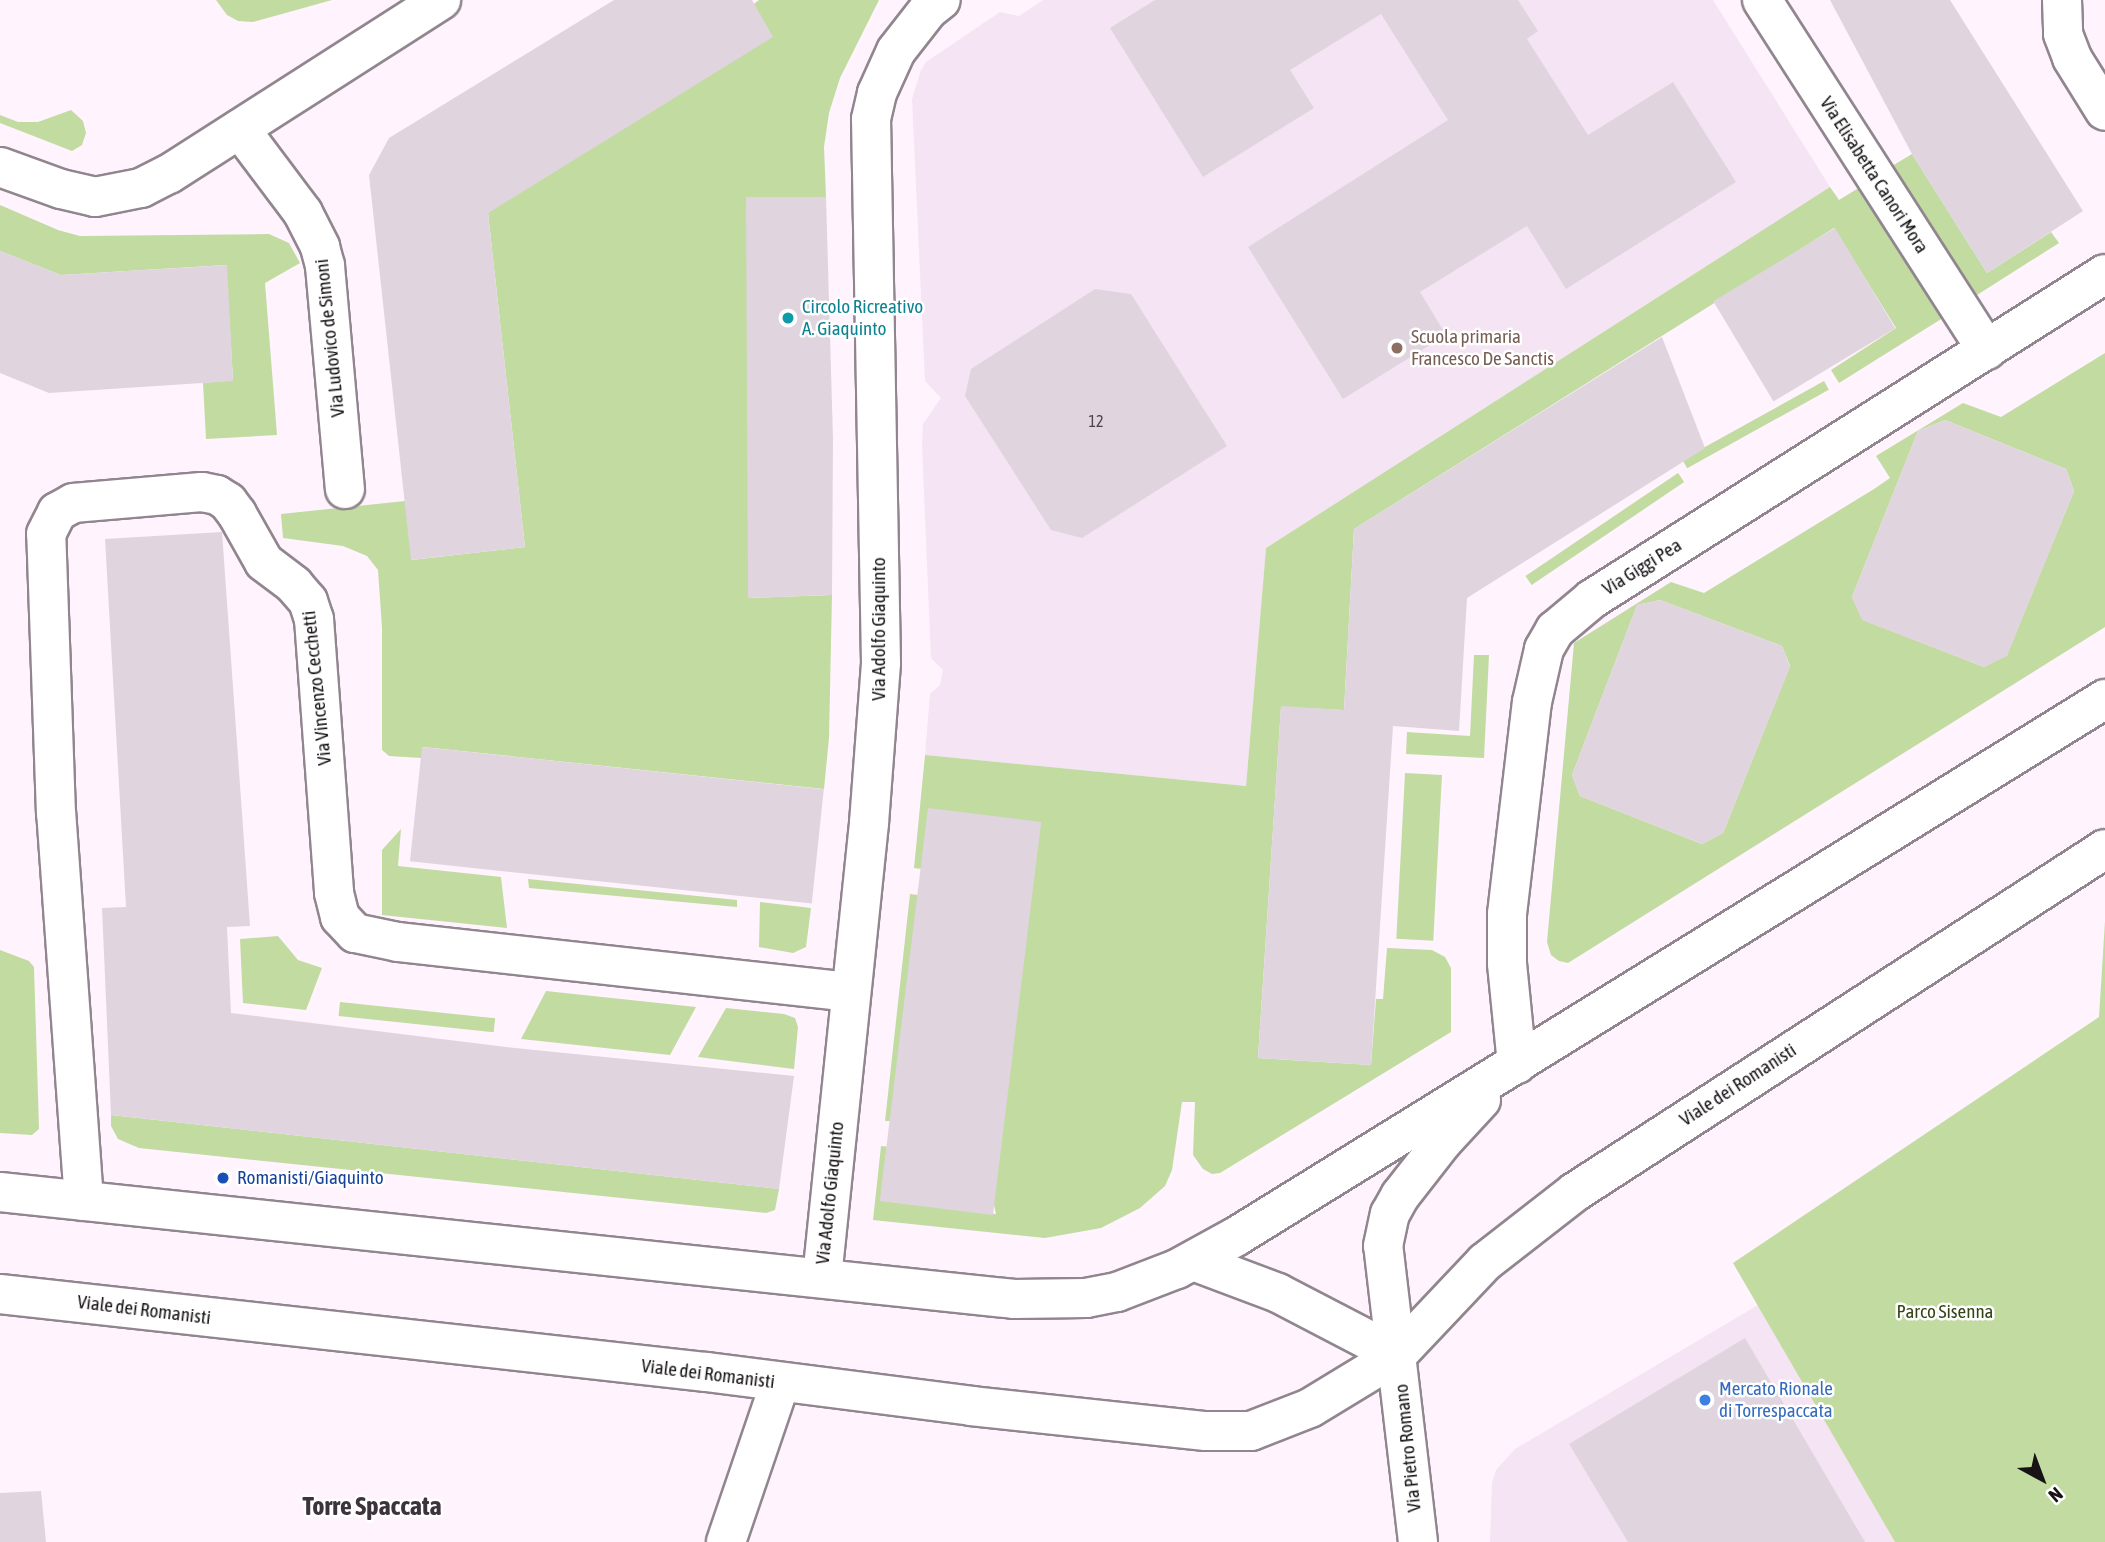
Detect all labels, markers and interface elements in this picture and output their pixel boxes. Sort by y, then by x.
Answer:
street label: Via Elisabetta Canori Mora [1815,92,1933,258]
street label: Via Ludovico de Simoni [310,258,350,418]
place label: Circolo Ricreativo A. Giaquinto [802,296,923,340]
marker: Circolo Ricreativo A. Giaquinto [780,310,796,326]
place label: Scuola primaria Francesco De Sanctis [1411,326,1554,370]
marker: Scuola primaria Francesco De Sanctis [1389,340,1405,356]
house number: 12 [1088,411,1104,431]
street label: Via Giggi Pea [1598,534,1686,600]
street label: Via Adolfo Giaquinto [868,557,890,701]
street label: Via Vincenzo Cecchetti [298,610,336,766]
street label: Viale dei Romanisti [1675,1039,1801,1131]
street label: Via Adolfo Giaquinto [811,1120,849,1266]
place label: Romanisti/Giaquinto [237,1167,384,1189]
marker: Romanisti/Giaquinto [215,1170,231,1186]
street label: Viale dei Romanisti [76,1291,212,1329]
park label: Parco Sisenna [1897,1301,1993,1323]
street label: Viale dei Romanisti [640,1355,776,1393]
place label: Mercato Rionale di Torrespaccata [1719,1378,1833,1422]
street label: Via Pietro Romano [1390,1383,1426,1513]
marker: Mercato Rionale di Torrespaccata [1697,1392,1713,1408]
north arrow [2007,1444,2077,1514]
text: N [2044,1483,2067,1507]
district label: Torre Spaccata [302,1491,442,1523]

